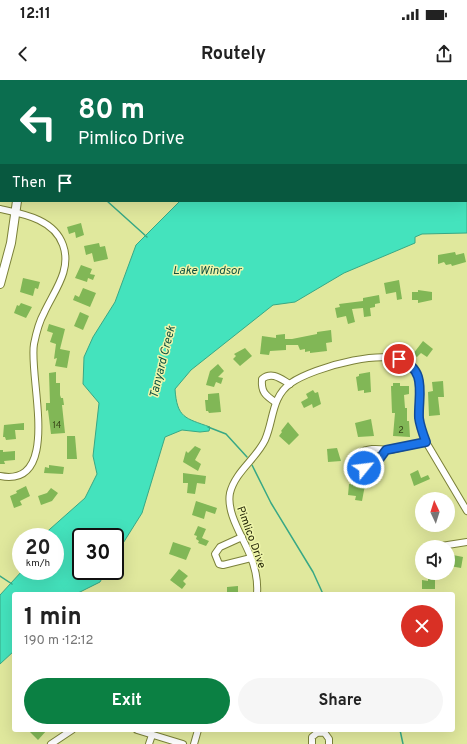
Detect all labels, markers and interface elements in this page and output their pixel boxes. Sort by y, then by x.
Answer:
text: 12:11 [20,5,51,24]
icon: back [12,43,34,65]
text: Routely [201,43,266,66]
icon: share [433,43,455,65]
text: 80 m [78,93,145,129]
icon: left [12,96,64,148]
text: Pimlico Drive [78,128,185,151]
icon: arrive [54,172,76,194]
text: Then [12,174,46,193]
water label: Lake Windsor [173,263,243,279]
water label: Tanyard Creek [146,323,180,400]
pin [382,342,416,376]
icon: arrive [388,348,410,370]
house number: 14 [53,420,62,431]
house number: 2 [398,425,404,436]
position arrow [343,447,385,489]
north arrow [415,492,455,532]
map controls [415,492,455,580]
street label: Pimlico Drive [233,504,269,570]
speed limit sign: 30 [72,528,124,580]
text: 20 [25,536,51,562]
button: sound [415,540,455,580]
text: km/h [26,557,50,570]
text: 1 min [24,603,82,633]
button: close [401,605,443,647]
text: 190 m · 12:12 [24,633,94,649]
button: Exit [24,678,230,724]
button: Share [238,678,443,724]

